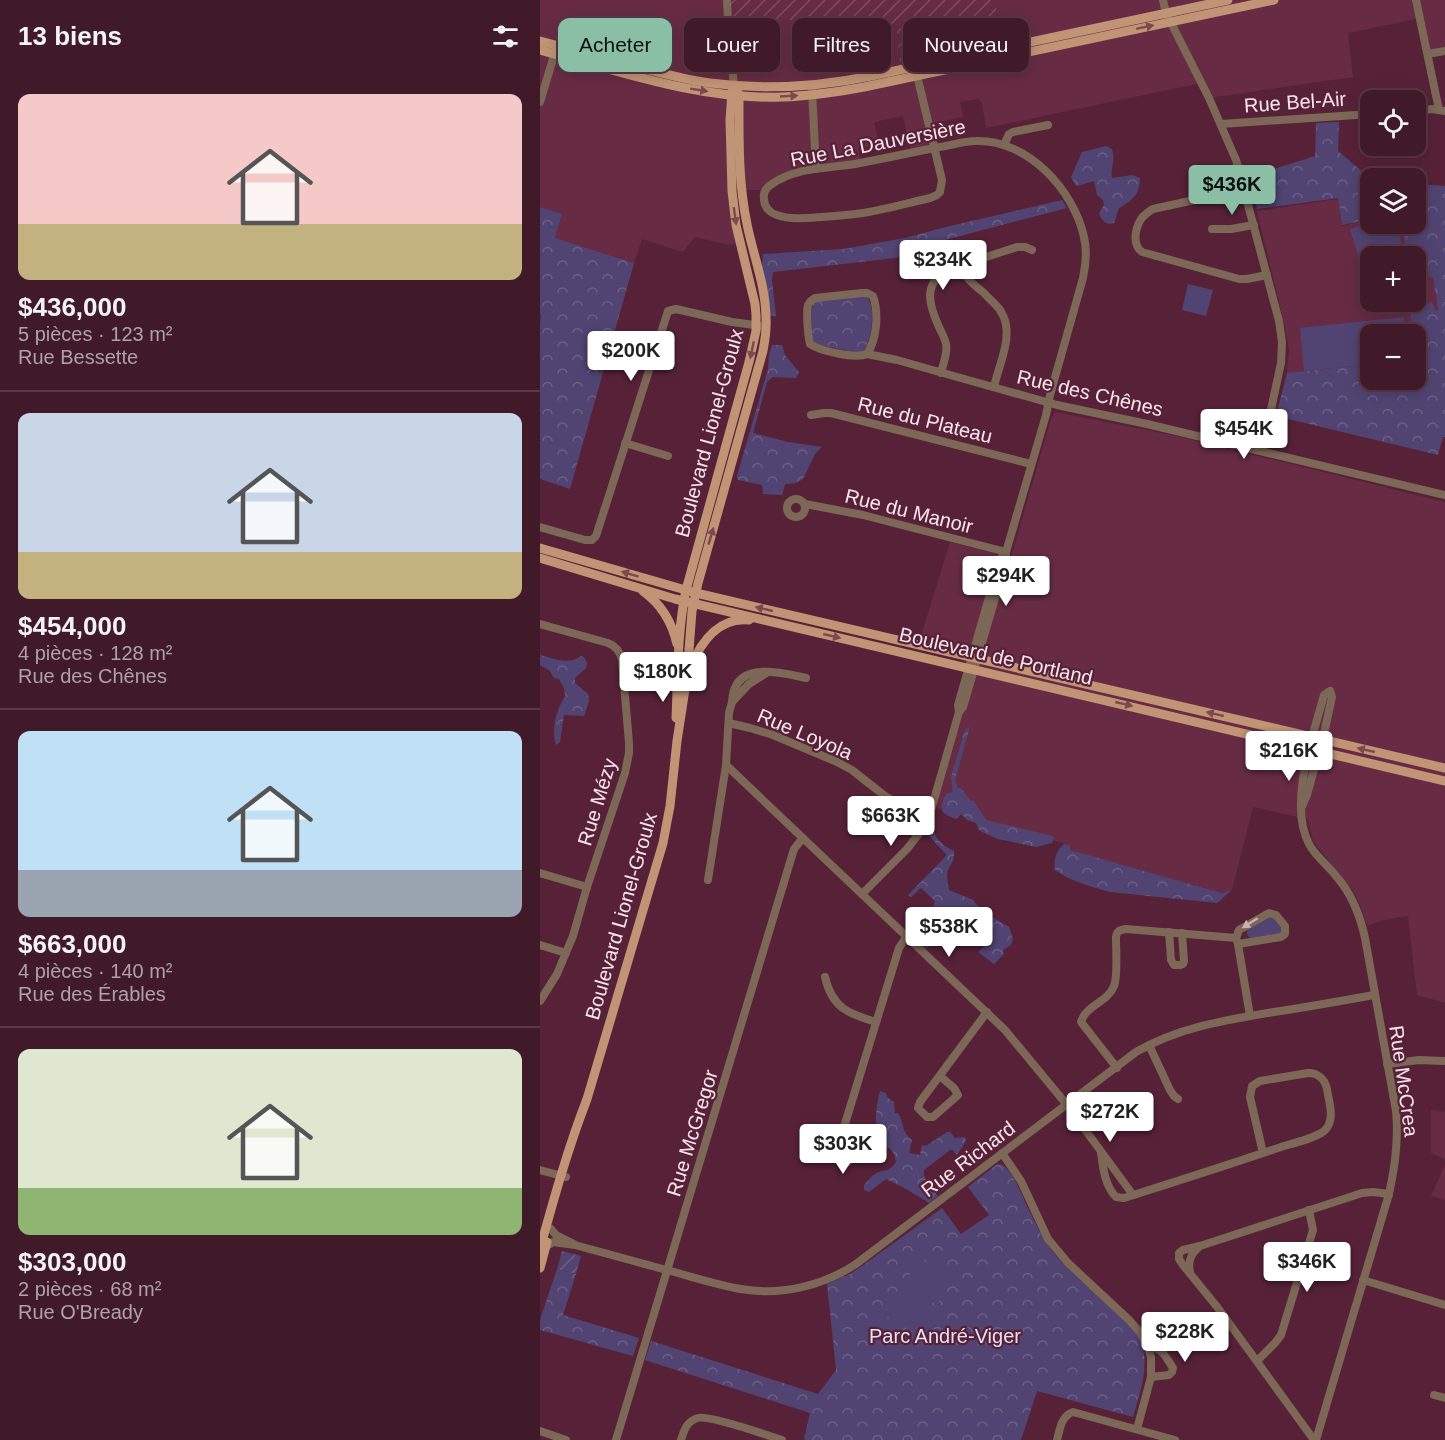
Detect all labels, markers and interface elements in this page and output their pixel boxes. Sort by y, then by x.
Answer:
chip: Acheter [558,18,672,72]
chip: Louer [684,18,780,72]
chip: Filtres [792,18,891,72]
chip: Nouveau [903,18,1029,72]
icon: filters [489,20,522,53]
text: 13 biens [18,21,122,51]
one-way arrow [1136,22,1154,32]
one-way arrow [689,86,708,95]
street label: Rue Bel-Air [1243,87,1347,117]
map controls [1360,90,1426,390]
button: locate [1360,90,1426,156]
one-way arrow [780,92,799,101]
street label: Rue La Dauversière [789,115,967,171]
icon: home [216,133,324,241]
pin: $436K [1190,165,1274,216]
button: layers [1360,168,1426,234]
text: $436K [1203,173,1261,195]
one-way arrow [730,206,740,225]
pin: $234K [901,240,985,291]
button: + [1360,246,1426,312]
text: $234K [914,248,972,270]
text: $436,000 [18,292,126,322]
text: 5 pièces · 123 m² [18,323,173,345]
button: − [1360,324,1426,390]
street label: Boulevard Lionel-Groulx [671,327,747,539]
pin: $200K [589,331,673,382]
text: $200K [602,339,660,361]
one-way arrow [747,341,756,360]
text: Rue Bessette [18,346,138,368]
street label: Rue des Chênes [1015,366,1165,420]
street label: Rue du Plateau [855,393,995,447]
pin: $454K [1202,409,1286,460]
text: $454K [1215,417,1273,439]
icon: home [216,452,324,560]
street label: Rue du Manoir [843,484,976,538]
one-way arrow [707,527,716,545]
pin: $294K [964,556,1048,607]
text: $294K [977,564,1035,586]
one-way arrow [621,569,639,578]
one-way arrow [755,604,774,613]
text: $454,000 [18,611,126,641]
street label: Boulevard de Portland [897,623,1095,689]
one-way arrow [823,631,841,641]
text: 4 pièces · 128 m² [18,642,173,664]
pin: $180K [621,652,705,703]
text: $180K [634,660,692,682]
text: Rue des Chênes [18,665,167,687]
one-way arrow [1115,700,1133,710]
street label: Rue Loyola [754,704,857,764]
one-way arrow [1205,709,1224,719]
pin: $216K [1247,731,1331,782]
text: $216K [1260,739,1318,761]
one-way arrow [1357,744,1376,754]
street label: Rue Mézy [573,756,621,848]
icon: home [216,770,324,878]
pin: $663K [849,796,933,847]
text: $663K [862,804,920,826]
street label: Boulevard Lionel-Groulx [581,810,661,1022]
pin: $538K [907,907,991,958]
text: $538K [920,915,978,937]
one-way arrow [1242,918,1258,929]
text: $663,000 [18,929,126,959]
text: 4 pièces · 140 m² [18,960,173,982]
text: Rue des Érables [18,983,166,1005]
street label: Rue McCrea [1385,1024,1423,1139]
street label: Rue McGregor [662,1067,722,1199]
icon: home [216,1088,324,1196]
pin: $272K [1068,1092,1152,1143]
text: $272K [1081,1100,1139,1122]
street label: Rue Richard [917,1117,1019,1201]
pin: $303K [801,1124,885,1175]
text: $303K [814,1132,872,1154]
pin: $346K [1265,1242,1349,1293]
text: $303,000 [18,1247,126,1277]
text: $346K [1278,1250,1336,1272]
text: 2 pièces · 68 m² [18,1278,161,1300]
text: Rue O'Bready [18,1301,143,1323]
pin: $228K [1143,1312,1227,1363]
text: $228K [1156,1320,1214,1342]
park label: Parc André-Viger [869,1325,1021,1347]

